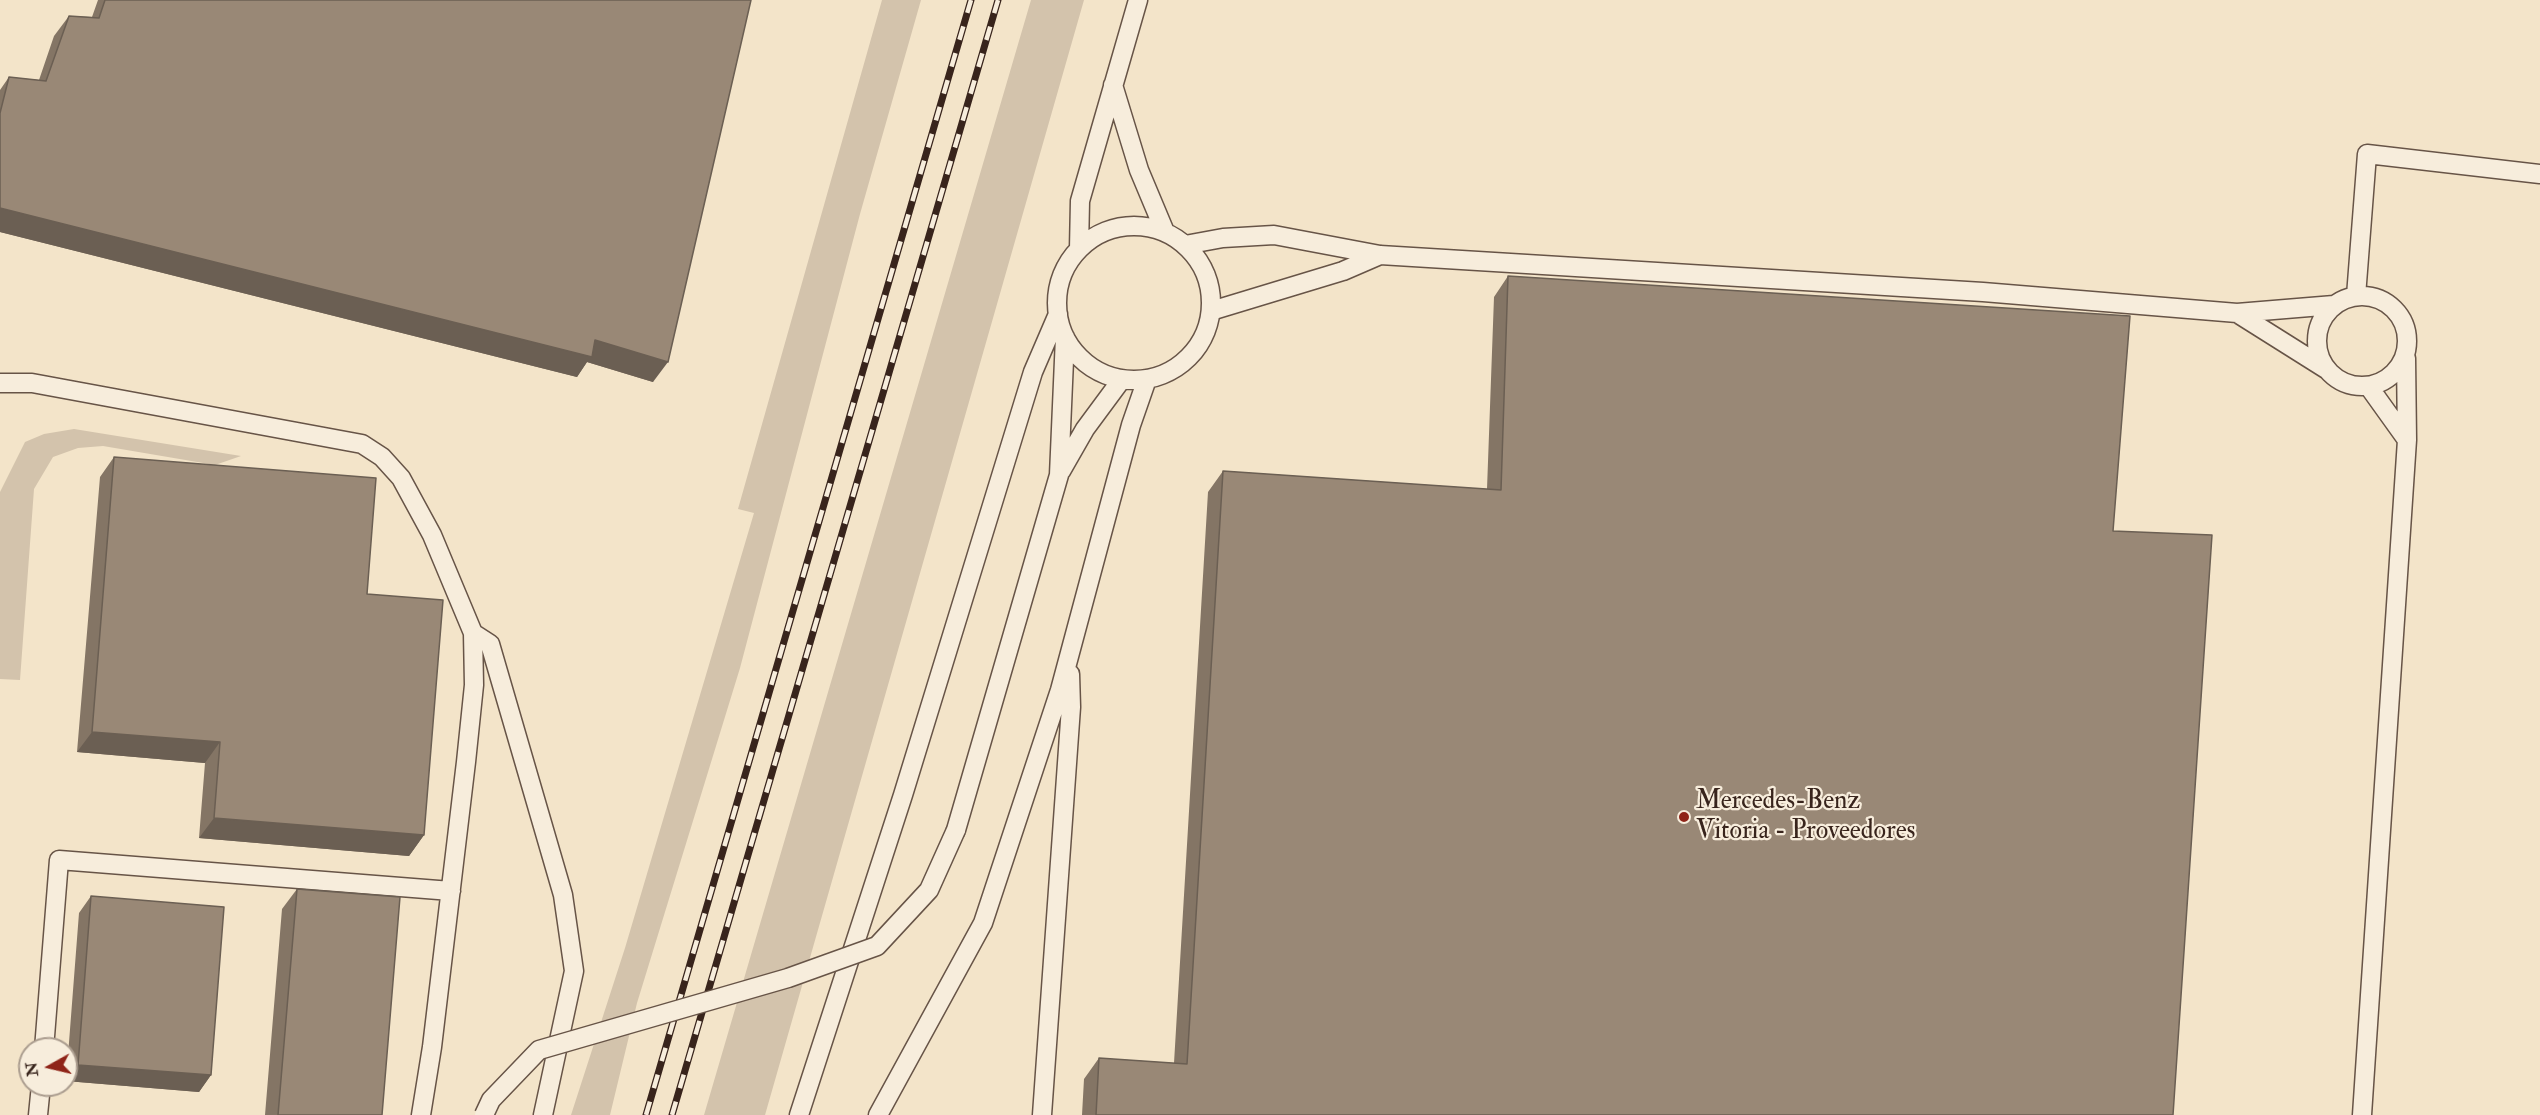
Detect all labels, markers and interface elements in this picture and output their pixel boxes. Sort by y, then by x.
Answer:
place label: Mercedes-Benz Vitoria - Proveedores [1696,786,1915,848]
marker: Mercedes-Benz Vitoria - Proveedores [1677,810,1691,824]
north arrow [18,1037,78,1097]
text: N [21,1061,43,1078]

